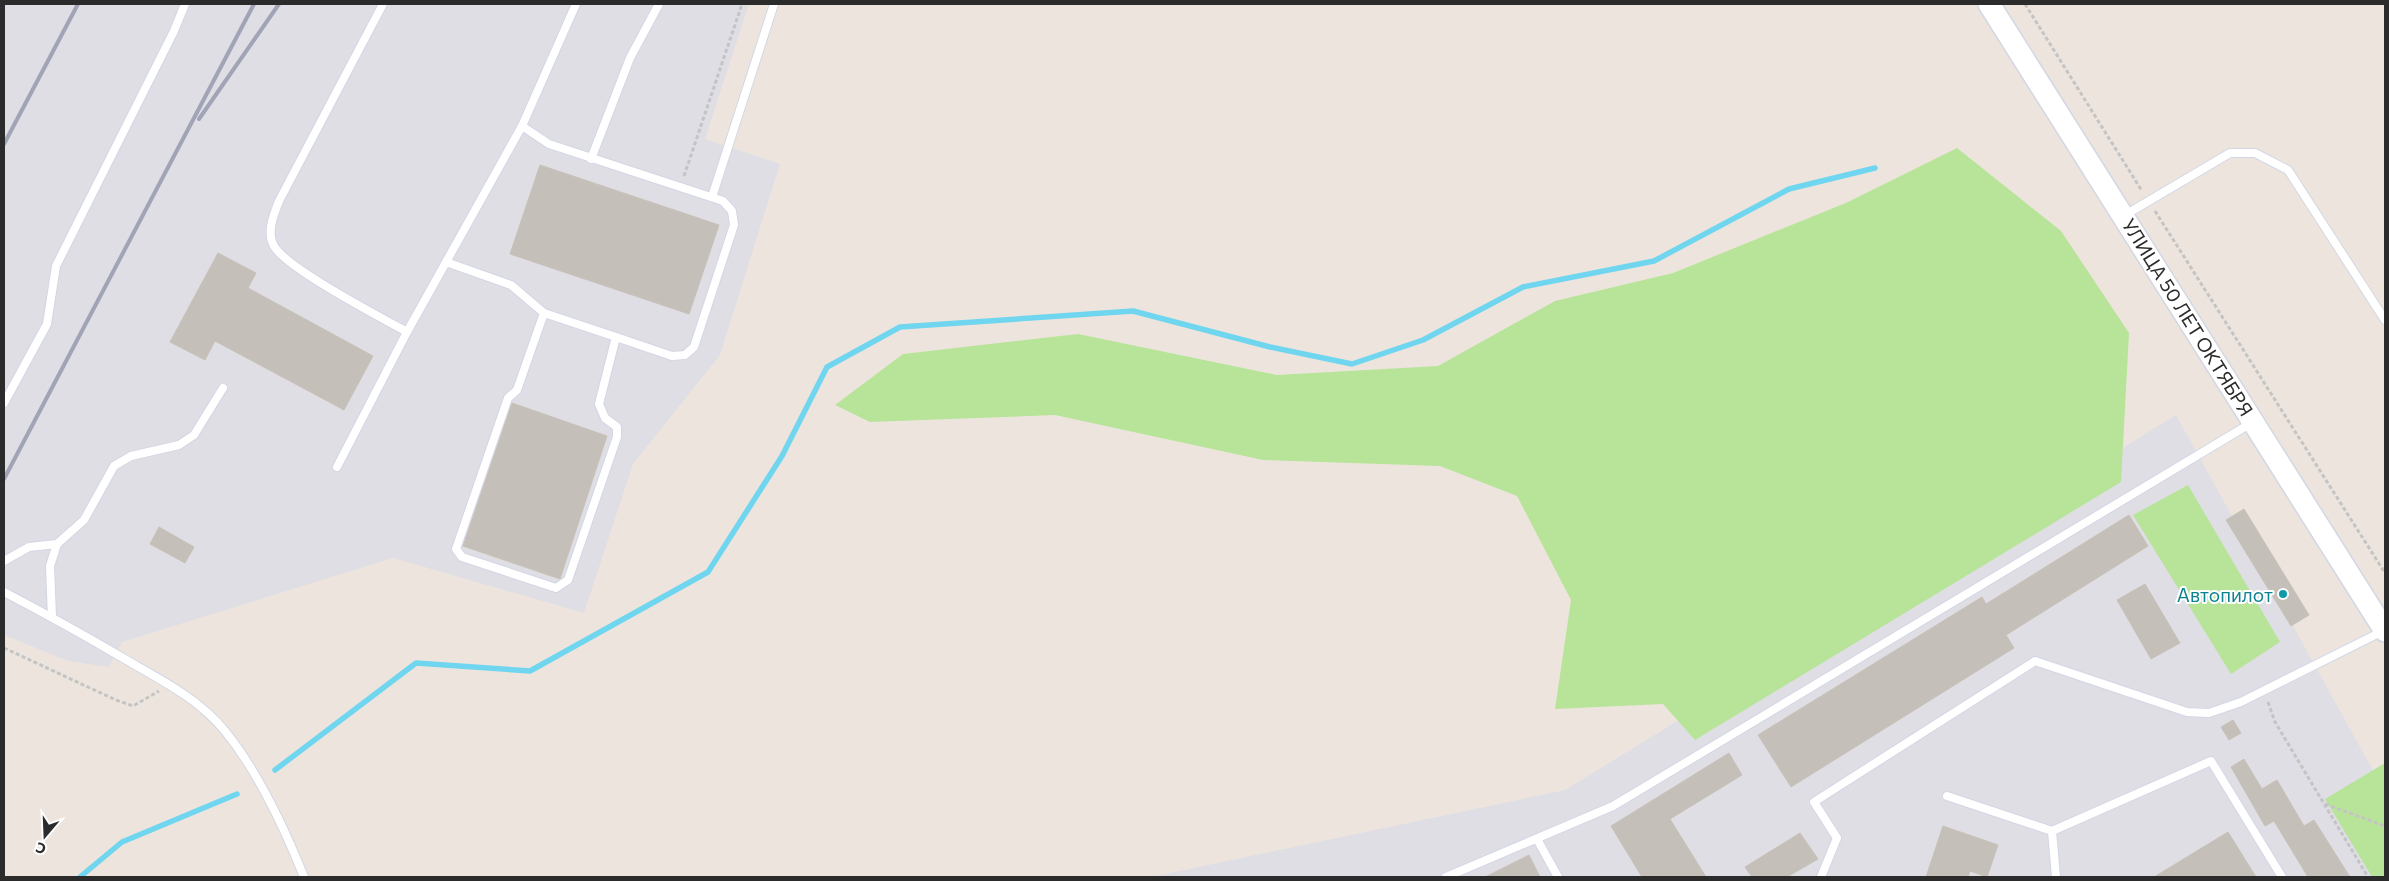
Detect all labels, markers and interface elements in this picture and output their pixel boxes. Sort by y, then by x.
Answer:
street label: УЛИЦА 50 ЛЕТ ОКТЯБРЯ [2118,214,2258,420]
place label: Автопилот [2177,583,2273,606]
marker: Автопилот [2277,588,2289,600]
north arrow [20,811,70,861]
text: С [33,839,48,858]

